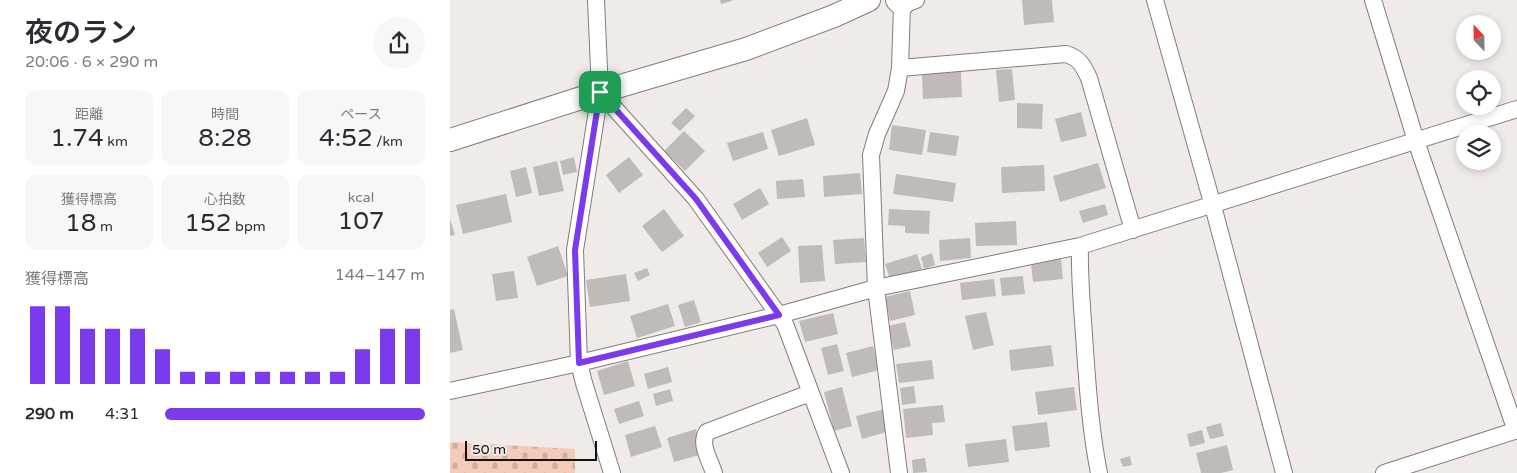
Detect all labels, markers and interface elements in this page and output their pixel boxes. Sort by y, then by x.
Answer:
north arrow [1456,15,1501,60]
map controls [1456,15,1501,170]
text: 夜のラン [25,16,137,50]
button: share [373,17,425,69]
text: 20:06 · 6 × 290 m [25,52,158,72]
button: locate [1456,70,1501,115]
pin [579,71,621,113]
icon: arrive [586,78,614,106]
text: 距離 [75,106,103,123]
text: 時間 [211,106,239,123]
text: ペース [340,106,382,123]
text: 1.74 [50,123,104,153]
text: 8:28 [198,123,252,153]
text: 4:52 [319,123,373,153]
button: layers [1456,125,1501,170]
text: km [104,133,128,150]
text: /km [373,133,403,150]
text: kcal [348,189,374,206]
text: 獲得標高 [61,191,117,208]
text: 心拍数 [204,191,246,208]
text: 107 [337,206,385,236]
text: 18 [65,208,96,238]
text: 152 [184,208,231,238]
text: m [96,218,113,235]
text: bpm [231,218,266,235]
text: 144–147 m [335,265,425,285]
text: 獲得標高 [25,269,89,289]
text: 290 m [25,404,74,424]
text: 4:31 [105,404,139,424]
scale bar [465,438,598,461]
text: 50 m [472,441,506,458]

